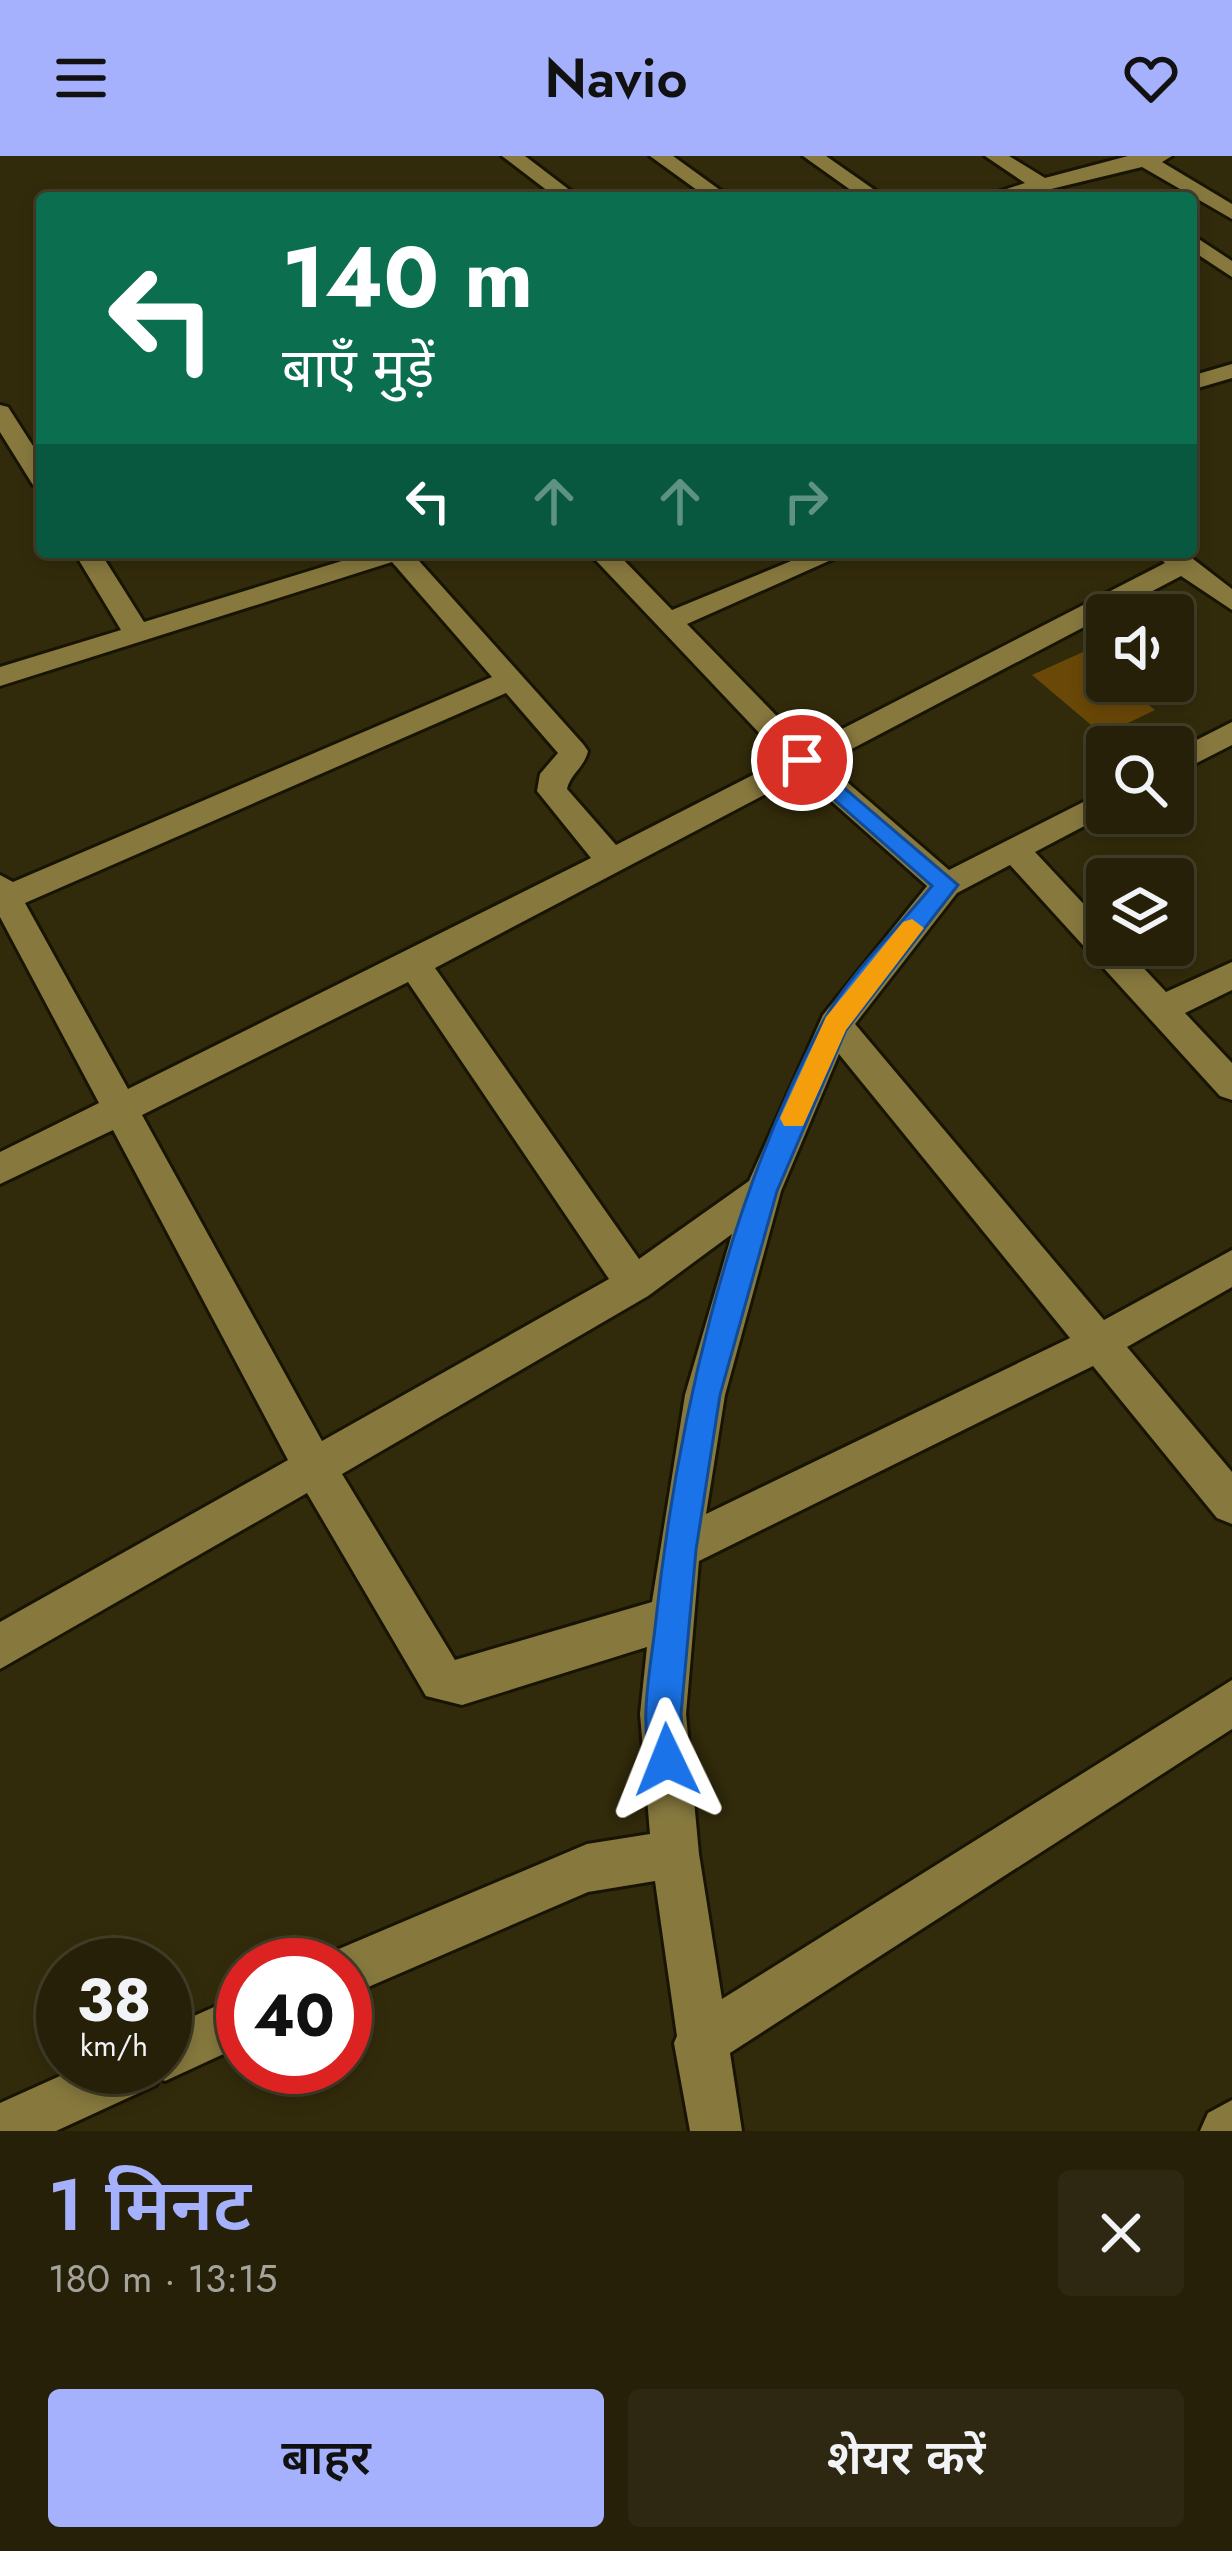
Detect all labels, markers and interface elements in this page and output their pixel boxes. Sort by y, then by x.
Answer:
text: Navio [544,39,688,117]
icon: menu [48,45,114,111]
icon: heart [1118,45,1184,111]
text: 140 m [282,217,533,339]
icon: left [84,240,240,396]
text: बाएँ मुड़ें [282,329,434,407]
icon: left [395,468,461,534]
icon: ahead [521,468,587,534]
icon: ahead [647,468,713,534]
icon: right [773,468,839,534]
map controls [1086,594,1194,966]
button: sound [1086,594,1194,702]
pin [751,709,853,811]
button: search [1086,726,1194,834]
icon: arrive [769,727,835,793]
button: layers [1086,858,1194,966]
position arrow [604,1697,730,1823]
speed limit sign: 40 [216,1938,372,2094]
text: 38 [77,1957,151,2044]
text: km/h [80,2024,148,2067]
text: 1 मिनट [48,2153,251,2257]
button: close [1058,2170,1184,2296]
text: 180 m · 13:15 [48,2250,278,2307]
button: बाहर [48,2389,604,2527]
button: शेयर करें [628,2389,1184,2527]

